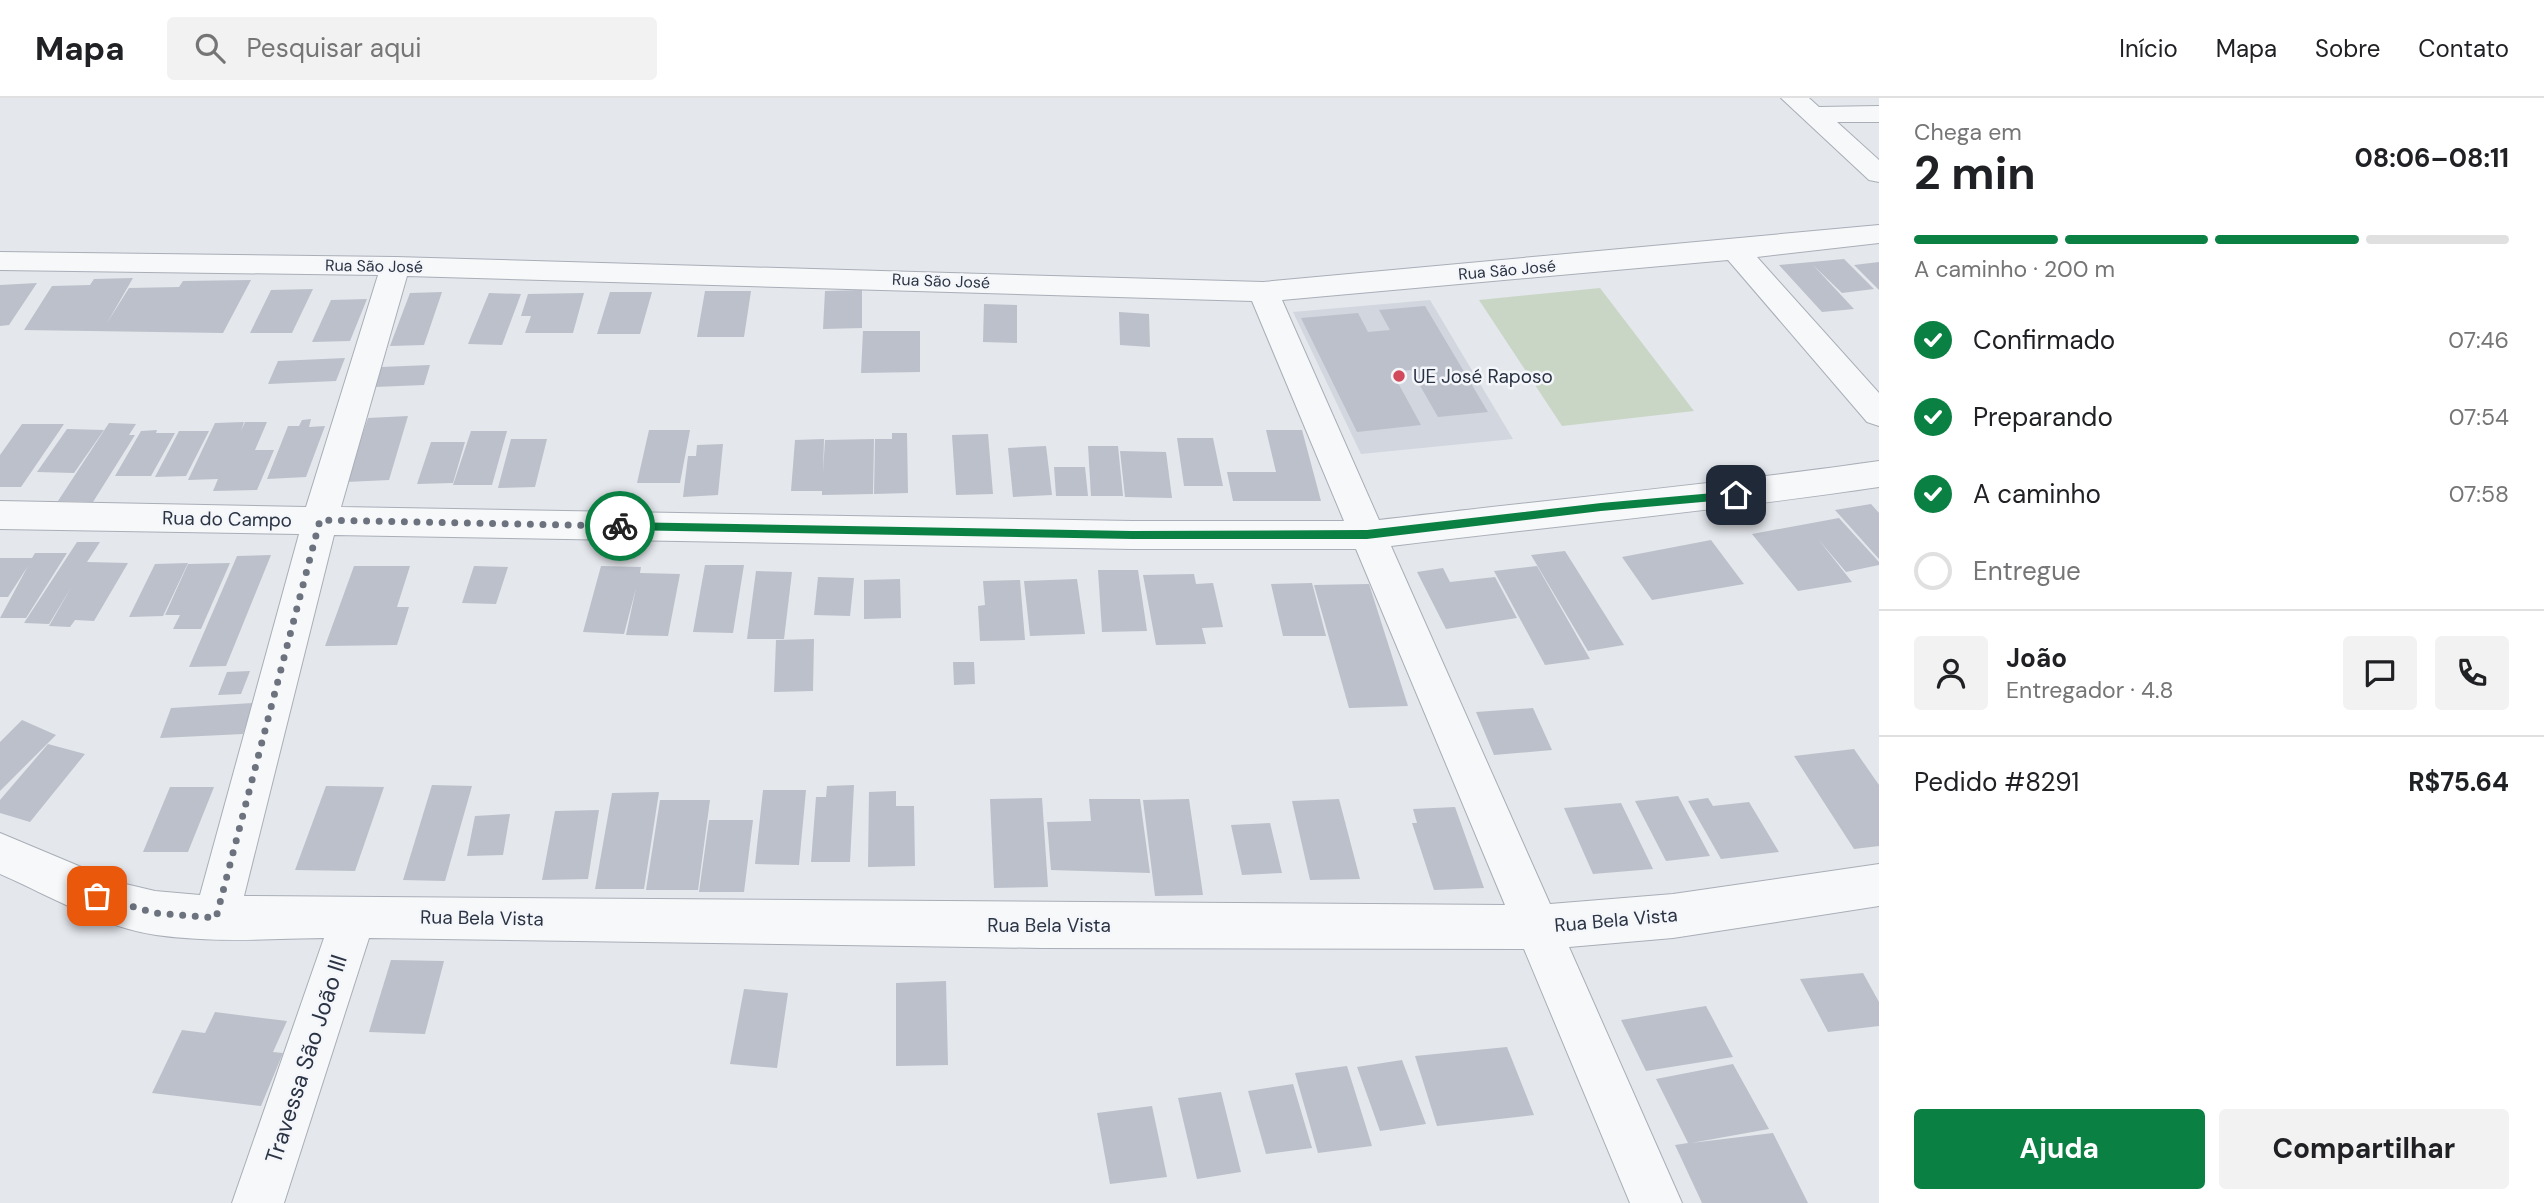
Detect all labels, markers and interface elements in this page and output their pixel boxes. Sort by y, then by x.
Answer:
search box [167,17,657,80]
text: Mapa [35,27,125,70]
icon: search [191,29,229,67]
text: Pesquisar aqui [247,31,421,65]
text: Início [2119,33,2178,64]
text: Mapa [2216,33,2277,64]
text: Sobre [2315,33,2380,64]
text: Contato [2418,33,2509,64]
text: Chega em [1914,117,2022,147]
text: 08:06–08:11 [2354,141,2509,175]
text: 2 min [1914,143,2036,203]
text: A caminho · 200 m [1914,254,2115,284]
street label: Rua São José [325,255,423,277]
street label: Rua São José [1457,255,1557,285]
street label: Rua São José [892,269,990,293]
icon: check [1914,321,1952,359]
text: Confirmado [1973,323,2115,357]
text: 07:46 [2448,325,2509,355]
place label: UE José Raposo [1413,364,1553,389]
marker: UE José Raposo [1391,368,1407,384]
icon: check [1914,398,1952,436]
text: Preparando [1973,400,2113,434]
text: 07:54 [2449,402,2509,432]
pin [1706,465,1766,525]
icon: check [1914,475,1952,513]
icon: home [1717,476,1755,514]
text: A caminho [1973,477,2101,511]
text: 07:58 [2449,479,2509,509]
courier [585,491,655,561]
street label: Rua do Campo [162,505,292,533]
icon: bike [601,507,639,545]
text: Entregue [1973,554,2081,588]
button: person [1914,636,1988,710]
button: chat [2343,636,2417,710]
button: phone [2435,636,2509,710]
text: João [2006,641,2067,675]
text: Entregador · 4.8 [2006,675,2174,705]
text: Pedido #8291 [1914,765,2079,799]
text: R$75.64 [2408,765,2509,799]
pin [67,866,127,926]
icon: bag [78,877,116,915]
street label: Rua Bela Vista [1553,902,1679,938]
street label: Rua Bela Vista [420,904,544,932]
street label: Rua Bela Vista [987,913,1111,938]
street label: Travessa São João III [258,951,354,1167]
button: Ajuda [1914,1109,2205,1189]
button: Compartilhar [2219,1109,2509,1189]

